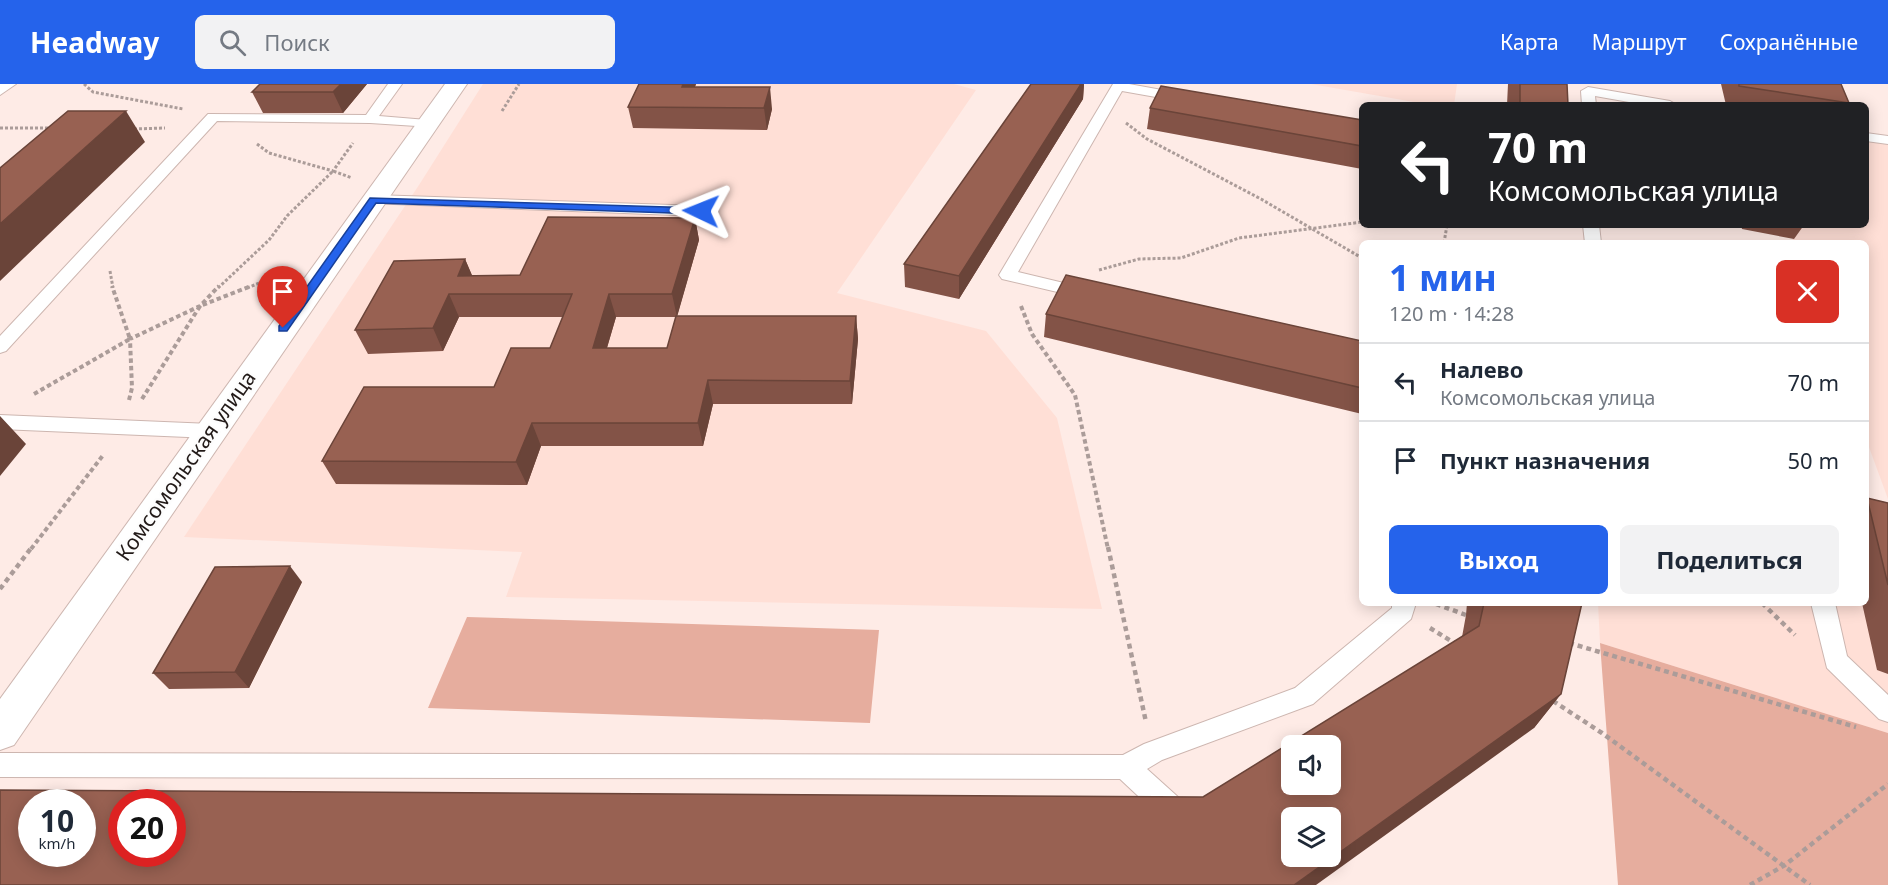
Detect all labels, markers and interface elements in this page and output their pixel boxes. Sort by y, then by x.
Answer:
search box [195,15,615,69]
text: Headway [30,23,159,61]
icon: search [216,26,249,59]
text: Поиск [264,27,330,57]
text: Карта [1500,28,1559,56]
text: Маршрут [1592,28,1687,56]
text: Сохранённые [1720,28,1858,56]
text: 70 m [1488,118,1588,175]
icon: left [1389,126,1467,204]
text: Комсомольская улица [1488,172,1779,209]
position arrow [669,179,733,243]
text: 1 мин [1389,253,1497,302]
button: close [1776,260,1839,323]
pin [257,266,308,328]
icon: arrive [266,275,299,308]
text: 120 m · 14:28 [1389,300,1514,327]
text: Налево [1440,354,1523,384]
street label: Комсомольская улица [109,365,262,566]
icon: left [1389,366,1422,399]
text: 70 m [1788,367,1839,397]
text: Комсомольская улица [1440,384,1655,411]
icon: arrive [1389,444,1422,477]
text: Пункт назначения [1440,445,1650,475]
text: 50 m [1788,445,1839,475]
button: Выход [1389,525,1608,594]
button: Поделиться [1620,525,1839,594]
map controls [1281,735,1341,867]
button: sound [1281,735,1341,795]
speed limit sign: 20 [108,789,186,867]
text: 10 [40,800,74,841]
button: layers [1281,807,1341,867]
text: km/h [39,833,75,853]

